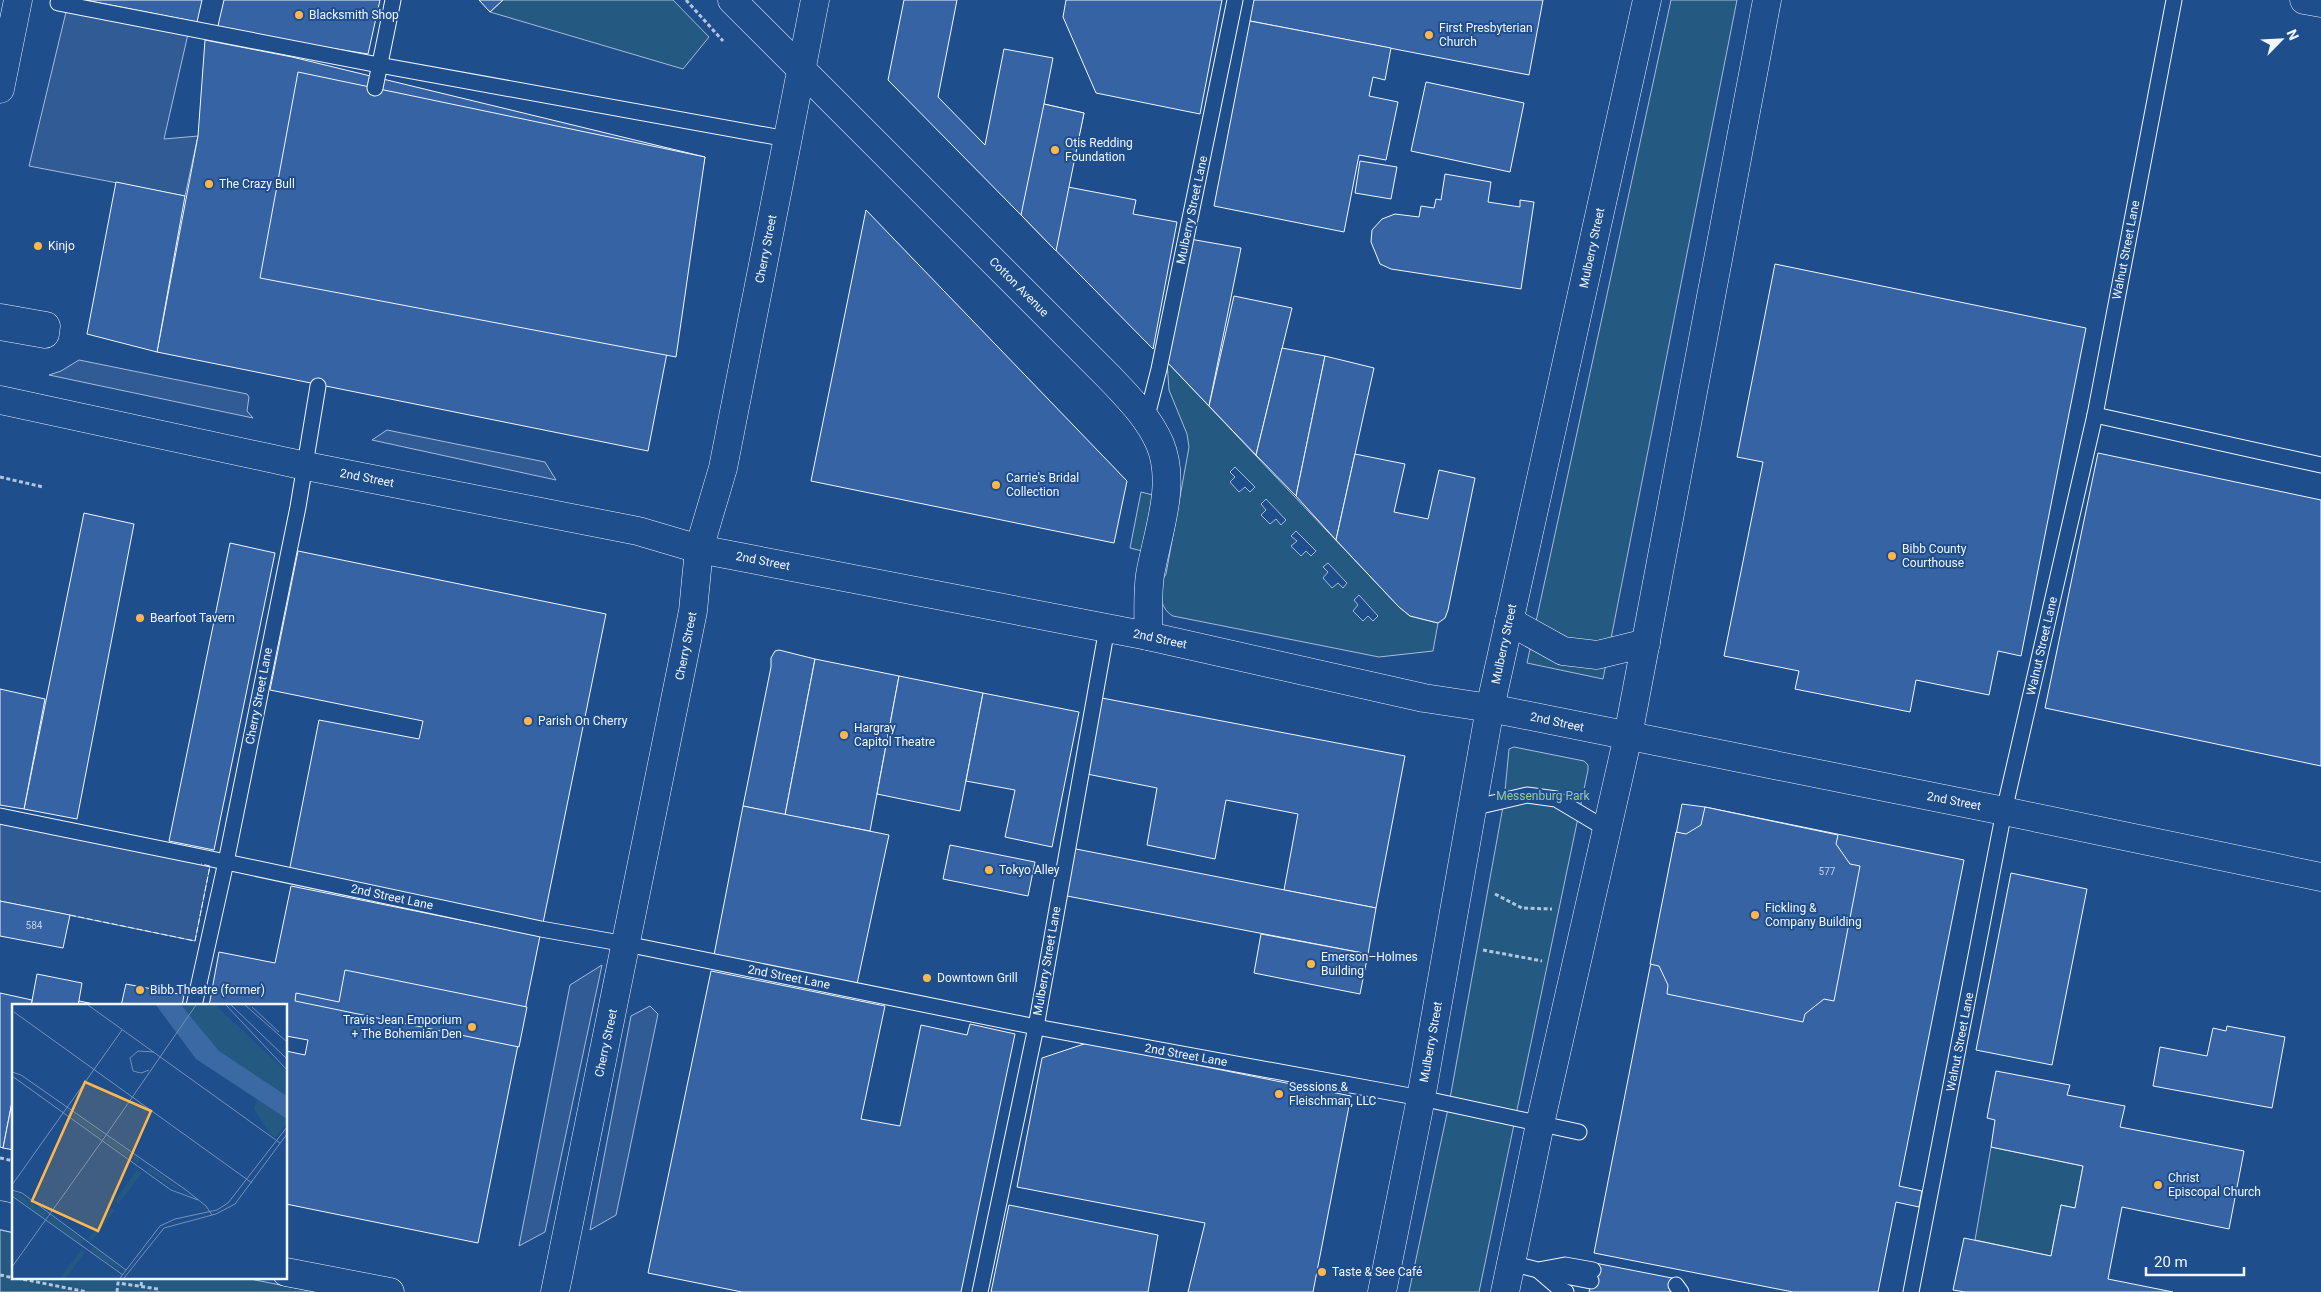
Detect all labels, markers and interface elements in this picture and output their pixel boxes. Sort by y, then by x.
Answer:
place label: Blacksmith Shop [309,8,399,22]
marker: Blacksmith Shop [293,9,305,21]
north arrow [2256,15,2306,65]
place label: First Presbyterian Church [1439,21,1533,49]
text: N [2284,27,2302,42]
marker: First Presbyterian Church [1423,29,1435,41]
place label: Otis Redding Foundation [1065,136,1133,164]
marker: Otis Redding Foundation [1049,144,1061,156]
street label: Mulberry Street Lane [1174,154,1210,266]
place label: The Crazy Bull [219,177,295,191]
marker: The Crazy Bull [203,178,215,190]
street label: Walnut Street Lane [2110,199,2142,301]
street label: Mulberry Street [1577,207,1607,289]
street label: Cherry Street [753,214,779,284]
place label: Kinjo [48,239,75,253]
marker: Kinjo [32,240,44,252]
street label: Cotton Avenue [986,254,1052,320]
street label: 2nd Street [339,466,395,490]
place label: Carrie's Bridal Collection [1006,471,1079,499]
marker: Carrie's Bridal Collection [990,479,1002,491]
place label: Bibb County Courthouse [1902,542,1967,570]
street label: 2nd Street [735,549,791,573]
marker: Bibb County Courthouse [1886,550,1898,562]
street label: Walnut Street Lane [2024,595,2060,697]
street label: Mulberry Street [1489,603,1519,685]
place label: Bearfoot Tavern [150,611,235,625]
street label: Cherry Street [673,611,699,681]
marker: Bearfoot Tavern [134,612,146,624]
street label: 2nd Street [1132,626,1188,652]
street label: Cherry Street Lane [243,646,275,746]
street label: 2nd Street [1529,709,1585,735]
place label: Parish On Cherry [538,714,628,728]
marker: Parish On Cherry [522,715,534,727]
place label: Hargray Capitol Theatre [854,721,935,749]
marker: Hargray Capitol Theatre [838,729,850,741]
park label: Messenburg Park [1496,789,1591,803]
street label: 2nd Street [1926,789,1982,813]
place label: Tokyo Alley [999,863,1060,877]
marker: Tokyo Alley [983,864,995,876]
house number: 577 [1819,866,1836,877]
street label: 2nd Street Lane [350,881,434,913]
place label: Fickling & Company Building [1765,901,1862,929]
street label: Mulberry Street Lane [1031,905,1063,1017]
marker: Fickling & Company Building [1749,909,1761,921]
house number: 584 [26,920,43,931]
place label: Emerson–Holmes Building [1321,950,1418,978]
marker: Emerson–Holmes Building [1305,958,1317,970]
street label: 2nd Street Lane [747,962,831,992]
place label: Downtown Grill [937,971,1018,985]
marker: Downtown Grill [921,972,933,984]
place label: Bibb Theatre (former) [150,983,265,997]
marker: Bibb Theatre (former) [134,984,146,996]
street label: Walnut Street Lane [1944,991,1976,1093]
street label: Mulberry Street [1417,1001,1445,1083]
inset map [12,1004,288,1280]
street label: Cherry Street [592,1008,620,1078]
place label: Travis Jean Emporium + The Bohemian Den [343,1013,462,1041]
marker: Travis Jean Emporium + The Bohemian Den [466,1021,478,1033]
street label: 2nd Street Lane [1144,1041,1228,1069]
place label: Sessions & Fleischman, LLC [1289,1080,1376,1108]
marker: Sessions & Fleischman, LLC [1273,1088,1285,1100]
place label: Christ Episcopal Church [2168,1171,2261,1199]
marker: Christ Episcopal Church [2152,1179,2164,1191]
scale bar [2146,1244,2244,1276]
text: 20 m [2154,1253,2188,1271]
place label: Taste & See Café [1332,1265,1423,1279]
marker: Taste & See Café [1316,1266,1328,1278]

